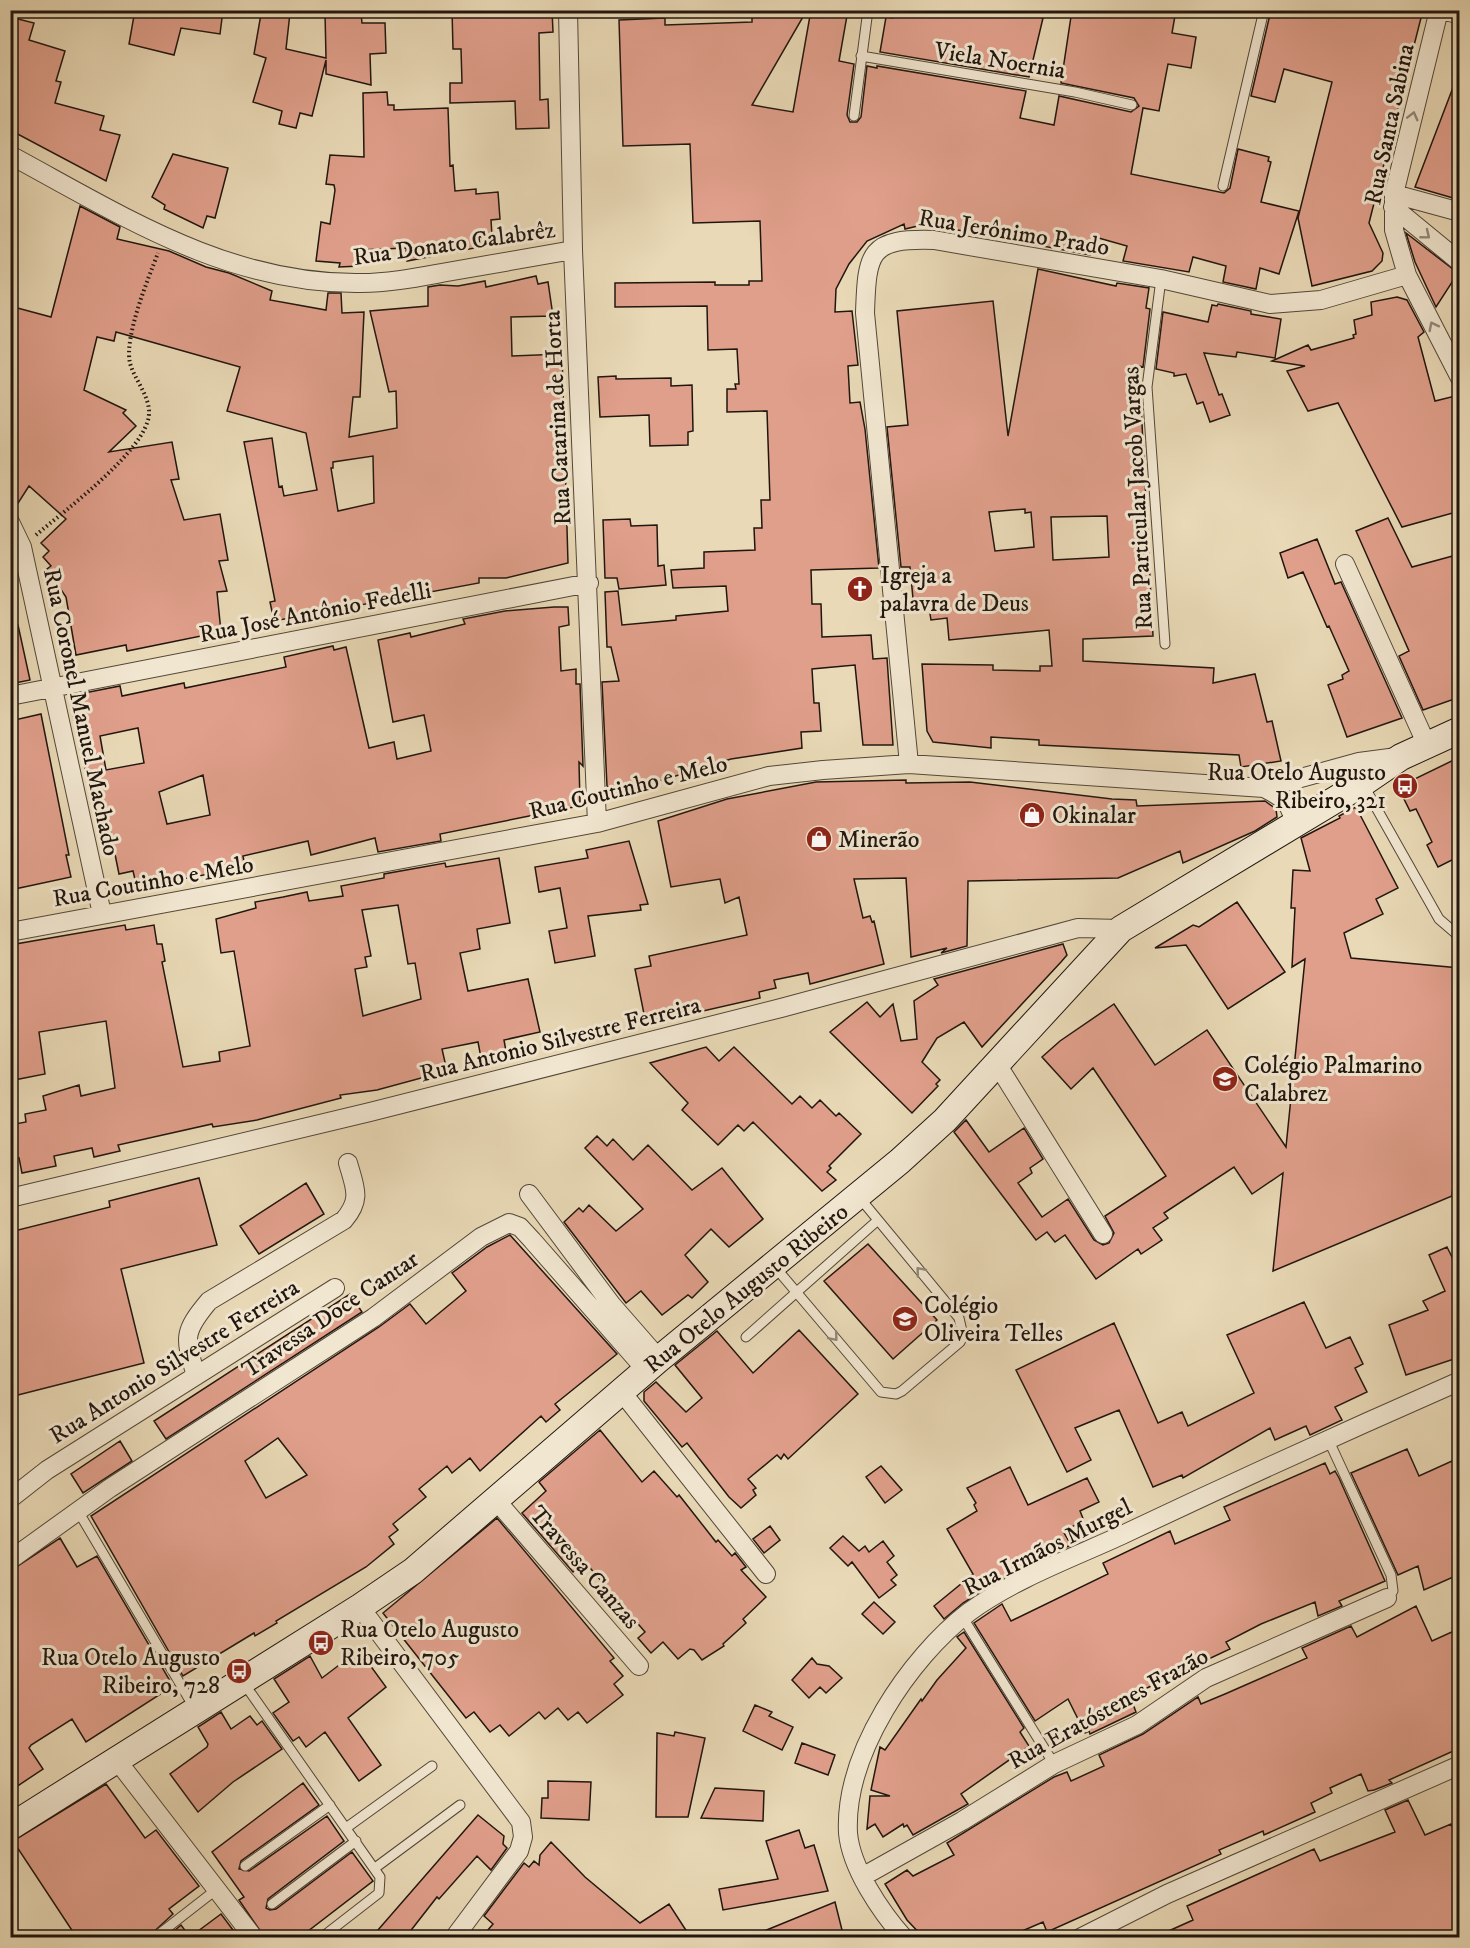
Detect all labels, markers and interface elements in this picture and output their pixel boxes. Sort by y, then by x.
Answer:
street label: Viela Noernia [931,36,1068,86]
street label: Rua Santa Sabina [1358,40,1422,208]
one-way arrow [1406,111,1419,121]
street label: Rua Jerônimo Prado [916,203,1111,263]
street label: Rua Donato Calabrêz [351,215,558,273]
one-way arrow [1419,227,1430,238]
street label: Rua Catarina de Horta [537,309,579,526]
one-way arrow [1429,322,1440,333]
street label: Rua Particular Jacob Vargas [1116,366,1160,630]
place label: Igreja a palavra de Deus [879,561,1029,619]
street label: Rua Coronel Manuel Machado [36,566,126,859]
church icon: Igreja a palavra de Deus [845,574,875,604]
street label: Rua José Antônio Fedelli [197,576,434,650]
street label: Rua Coutinho e Melo [526,749,730,827]
place label: Rua Otelo Augusto Ribeiro, 321 [1207,758,1386,816]
bus stop icon: Rua Otelo Augusto Ribeiro, 321 [1390,771,1420,801]
shop icon: Okinalar [1017,800,1047,830]
place label: Okinalar [1052,801,1136,831]
shop icon: Minerão [804,824,834,854]
place label: Minerão [838,825,919,855]
street label: Rua Coutinho e Melo [50,850,256,914]
street label: Rua Antonio Silvestre Ferreira [417,990,705,1089]
place label: Colégio Palmarino Calabrez [1244,1051,1422,1109]
school or university icon: Colégio Palmarino Calabrez [1210,1064,1240,1094]
street label: Rua Otelo Augusto Ribeiro [638,1197,855,1380]
street label: Travessa Doce Cantar [236,1245,425,1385]
one-way arrow [916,1267,927,1278]
street label: Rua Antonio Silvestre Ferreira [44,1272,306,1451]
place label: Colégio Oliveira Telles [924,1291,1063,1349]
school or university icon: Colégio Oliveira Telles [890,1304,920,1334]
one-way arrow [826,1330,837,1341]
street label: Rua Irmãos Murgel [958,1492,1138,1603]
street label: Travessa Canzas [522,1500,646,1636]
place label: Rua Otelo Augusto Ribeiro, 705 [340,1615,519,1673]
bus stop icon: Rua Otelo Augusto Ribeiro, 705 [306,1628,336,1658]
street label: Rua Eratóstenes Frazão [1003,1641,1214,1776]
place label: Rua Otelo Augusto Ribeiro, 728 [41,1643,220,1701]
bus stop icon: Rua Otelo Augusto Ribeiro, 728 [224,1656,254,1686]

